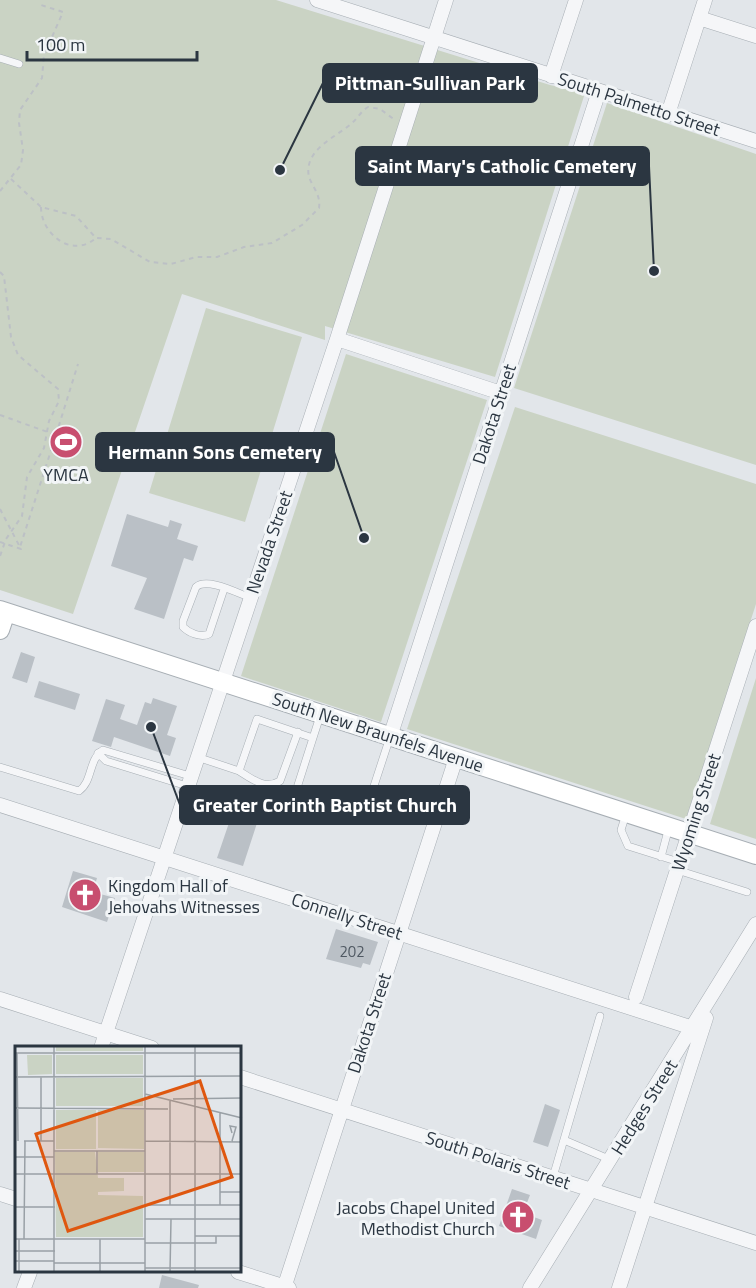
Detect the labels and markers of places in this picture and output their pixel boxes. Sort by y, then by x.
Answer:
callout: Pittman-Sullivan Park [323,64,537,102]
callout: Saint Mary's Catholic Cemetery [356,147,649,185]
sports icon: YMCA [48,424,84,460]
callout: Hermann Sons Cemetery [96,433,334,471]
place label: YMCA [43,461,89,488]
callout: Greater Corinth Baptist Church [180,786,469,824]
place label: Kingdom Hall of Jehovahs Witnesses [108,872,260,920]
church icon: Kingdom Hall of Jehovahs Witnesses [67,877,103,913]
place label: Jacobs Chapel United Methodist Church [336,1194,495,1242]
church icon: Jacobs Chapel United Methodist Church [500,1199,536,1235]

